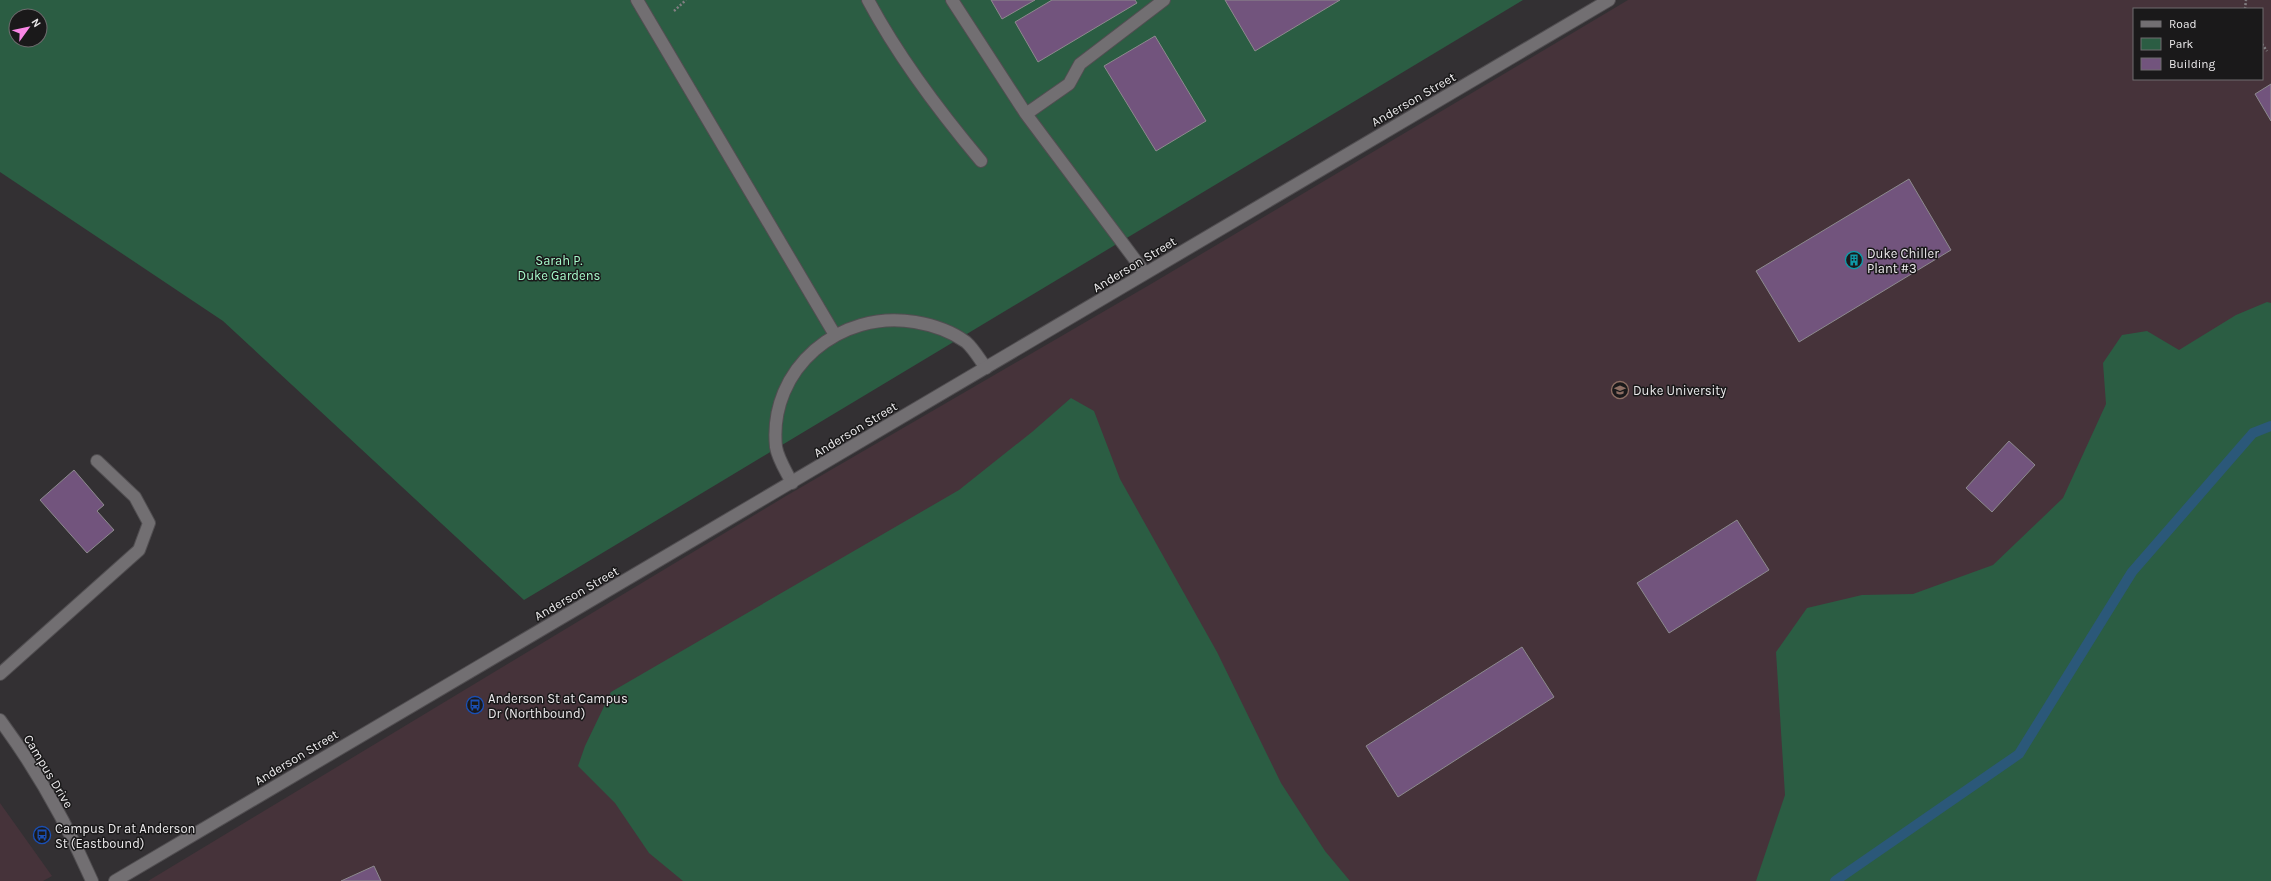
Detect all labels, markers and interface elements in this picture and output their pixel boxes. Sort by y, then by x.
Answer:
north arrow [8,8,48,48]
legend [2133,8,2263,80]
text: N [28,16,44,30]
text: Road [2169,17,2197,31]
text: Park [2169,37,2194,51]
text: Building [2169,57,2216,71]
street label: Anderson Street [1368,69,1458,130]
street label: Anderson Street [1090,233,1179,295]
place label: Duke Chiller Plant #3 [1867,246,1939,276]
building icon: Duke Chiller Plant #3 [1844,250,1864,270]
park label: Sarah P. Duke Gardens [518,253,601,283]
school or university icon: Duke University [1610,380,1630,400]
place label: Duke University [1633,383,1726,398]
street label: Anderson Street [811,398,900,460]
street label: Anderson Street [531,563,621,624]
place label: Anderson St at Campus Dr (Northbound) [488,691,628,721]
bus stop icon: Anderson St at Campus Dr (Northbound) [465,695,485,715]
street label: Anderson Street [252,726,341,788]
street label: Campus Drive [21,732,77,811]
place label: Campus Dr at Anderson St (Eastbound) [55,821,195,851]
bus stop icon: Campus Dr at Anderson St (Eastbound) [32,825,52,845]

